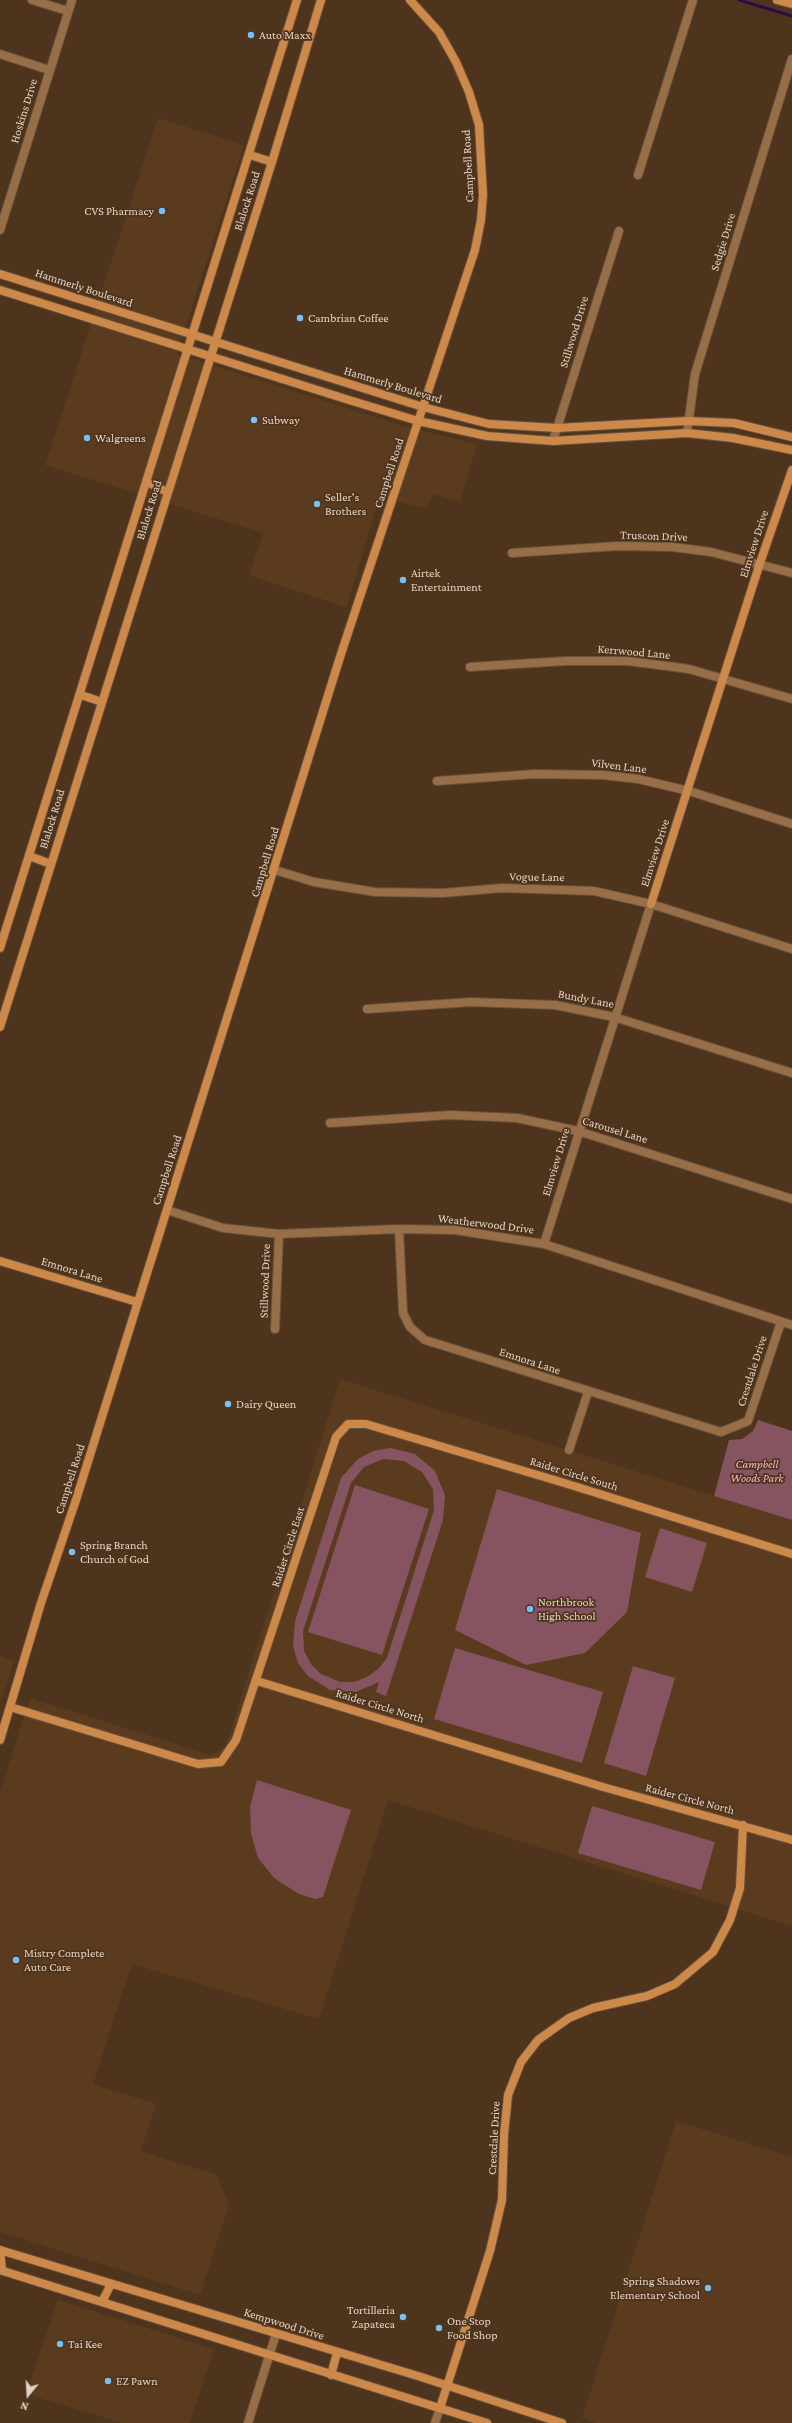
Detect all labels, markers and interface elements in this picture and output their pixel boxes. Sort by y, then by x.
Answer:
place label: Auto Maxx [259,28,311,42]
marker: Auto Maxx [246,30,256,40]
street label: Hoskins Drive [7,77,41,145]
street label: Campbell Road [459,129,477,203]
street label: Blalock Road [231,169,263,233]
place label: CVS Pharmacy [84,204,154,218]
marker: CVS Pharmacy [157,206,167,216]
street label: Sedgie Drive [707,211,739,273]
street label: Hammerly Boulevard [33,265,135,311]
street label: Stillwood Drive [556,294,592,370]
place label: Cambrian Coffee [308,311,389,325]
marker: Cambrian Coffee [295,313,305,323]
street label: Hammerly Boulevard [342,363,444,407]
place label: Subway [262,413,300,427]
marker: Subway [249,415,259,425]
place label: Walgreens [95,431,146,445]
marker: Walgreens [82,433,92,443]
street label: Campbell Road [371,436,407,510]
street label: Blalock Road [133,478,165,542]
place label: Seller's Brothers [325,490,366,518]
marker: Seller's Brothers [312,499,322,509]
street label: Elmview Drive [736,508,772,580]
street label: Truscon Drive [620,528,688,544]
place label: Airtek Entertainment [411,566,482,594]
marker: Airtek Entertainment [398,575,408,585]
street label: Kerrwood Lane [597,642,671,662]
street label: Vilven Lane [591,755,647,777]
street label: Blalock Road [36,787,68,851]
street label: Elmview Drive [637,817,673,889]
street label: Campbell Road [247,825,283,899]
street label: Vogue Lane [509,869,565,885]
street label: Bundy Lane [557,987,615,1011]
street label: Carousel Lane [581,1113,649,1147]
street label: Elmview Drive [539,1126,573,1198]
street label: Campbell Road [149,1133,185,1207]
street label: Weatherwood Drive [437,1211,535,1237]
street label: Stillwood Drive [257,1244,273,1318]
street label: Emnora Lane [39,1254,105,1286]
street label: Crestdale Drive [734,1334,770,1408]
street label: Emnora Lane [498,1344,562,1378]
place label: Dairy Queen [236,1397,296,1411]
marker: Dairy Queen [223,1399,233,1409]
street label: Campbell Road [52,1442,88,1516]
street label: Raider Circle South [528,1454,620,1494]
park label: Campbell Woods Park [730,1457,784,1485]
street label: Raider Circle East [268,1505,308,1589]
place label: Spring Branch Church of God [80,1538,149,1566]
marker: Spring Branch Church of God [67,1547,77,1557]
place label: Northbrook High School [538,1595,596,1623]
marker: Northbrook High School [525,1604,535,1614]
street label: Raider Circle North [334,1686,426,1726]
street label: Raider Circle North [644,1780,736,1818]
place label: Mistry Complete Auto Care [24,1946,104,1974]
marker: Mistry Complete Auto Care [11,1955,21,1965]
street label: Crestdale Drive [485,2101,503,2175]
place label: Spring Shadows Elementary School [610,2274,700,2302]
marker: Spring Shadows Elementary School [703,2283,713,2293]
place label: Tortilleria Zapateca [347,2303,395,2331]
street label: Kempwood Drive [242,2305,326,2343]
marker: Tortilleria Zapateca [398,2312,408,2322]
place label: One Stop Food Shop [447,2314,497,2342]
marker: One Stop Food Shop [434,2323,444,2333]
place label: Tai Kee [68,2337,102,2351]
marker: Tai Kee [55,2339,65,2349]
place label: EZ Pawn [116,2374,158,2388]
north arrow [8,2375,48,2415]
marker: EZ Pawn [103,2376,113,2386]
text: N [19,2400,30,2413]

